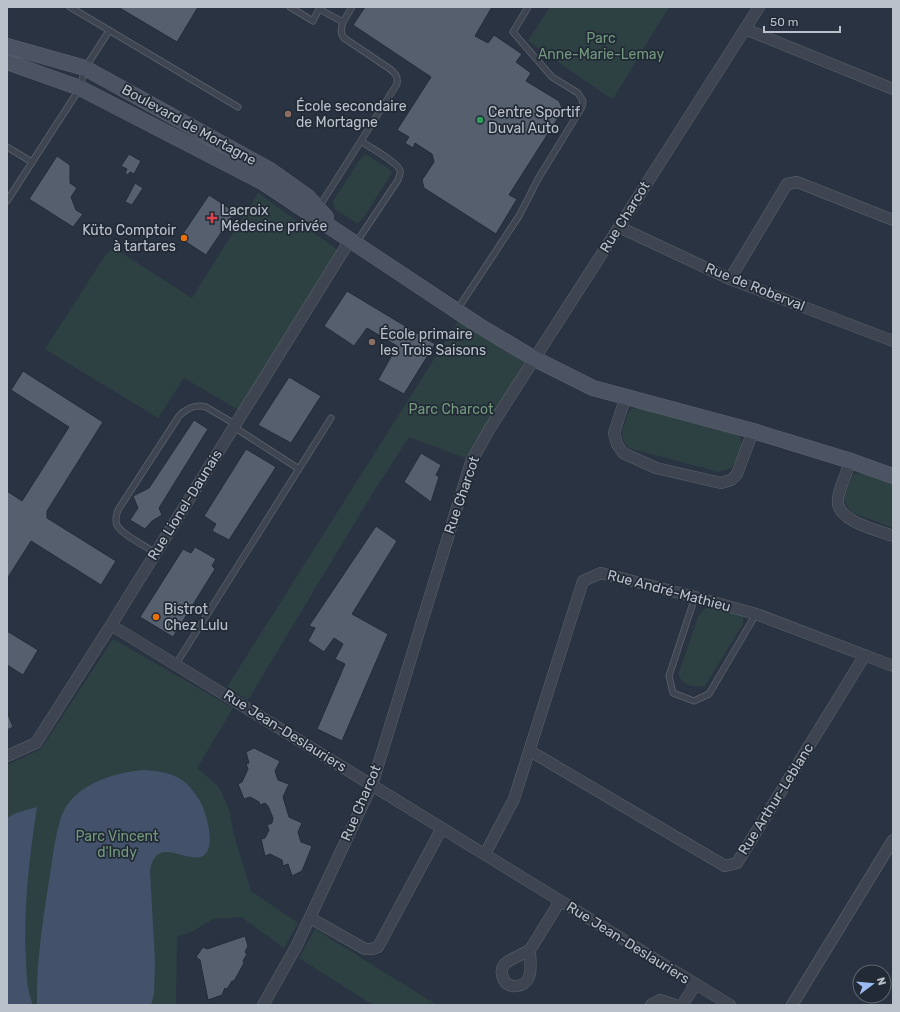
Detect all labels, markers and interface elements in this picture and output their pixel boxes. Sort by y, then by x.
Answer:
scale bar [764,8,840,34]
text: 50 m [770,15,798,29]
park label: Parc Anne-Marie-Lemay [538,30,664,63]
street label: Boulevard de Mortagne [119,81,259,169]
place label: École secondaire de Mortagne [296,97,407,131]
place label: Centre Sportif Duval Auto [488,104,581,137]
marker: École secondaire de Mortagne [283,109,293,119]
marker: Centre Sportif Duval Auto [475,115,485,125]
street label: Rue Charcot [596,178,654,256]
place label: Lacroix Médecine privée [221,202,327,235]
marker: Lacroix Médecine privée [206,212,218,224]
place label: Küto Comptoir à tartares [82,222,177,255]
marker: Küto Comptoir à tartares [179,233,189,243]
street label: Rue de Roberval [703,259,807,315]
place label: École primaire les Trois Saisons [380,325,486,359]
marker: École primaire les Trois Saisons [367,337,377,347]
park label: Parc Charcot [409,401,494,418]
street label: Rue Lionel-Daunais [144,447,226,563]
street label: Rue Charcot [441,454,483,536]
street label: Rue André-Mathieu [606,566,732,616]
place label: Bistrot Chez Lulu [164,601,228,634]
marker: Bistrot Chez Lulu [151,612,161,622]
street label: Rue Jean-Deslauriers [220,686,350,776]
street label: Rue Arthur-Leblanc [735,740,817,858]
street label: Rue Charcot [337,762,385,844]
park label: Parc Vincent d'Indy [76,828,159,861]
street label: Rue Jean-Deslauriers [563,898,693,988]
north arrow [852,964,892,1004]
text: N [874,976,888,987]

